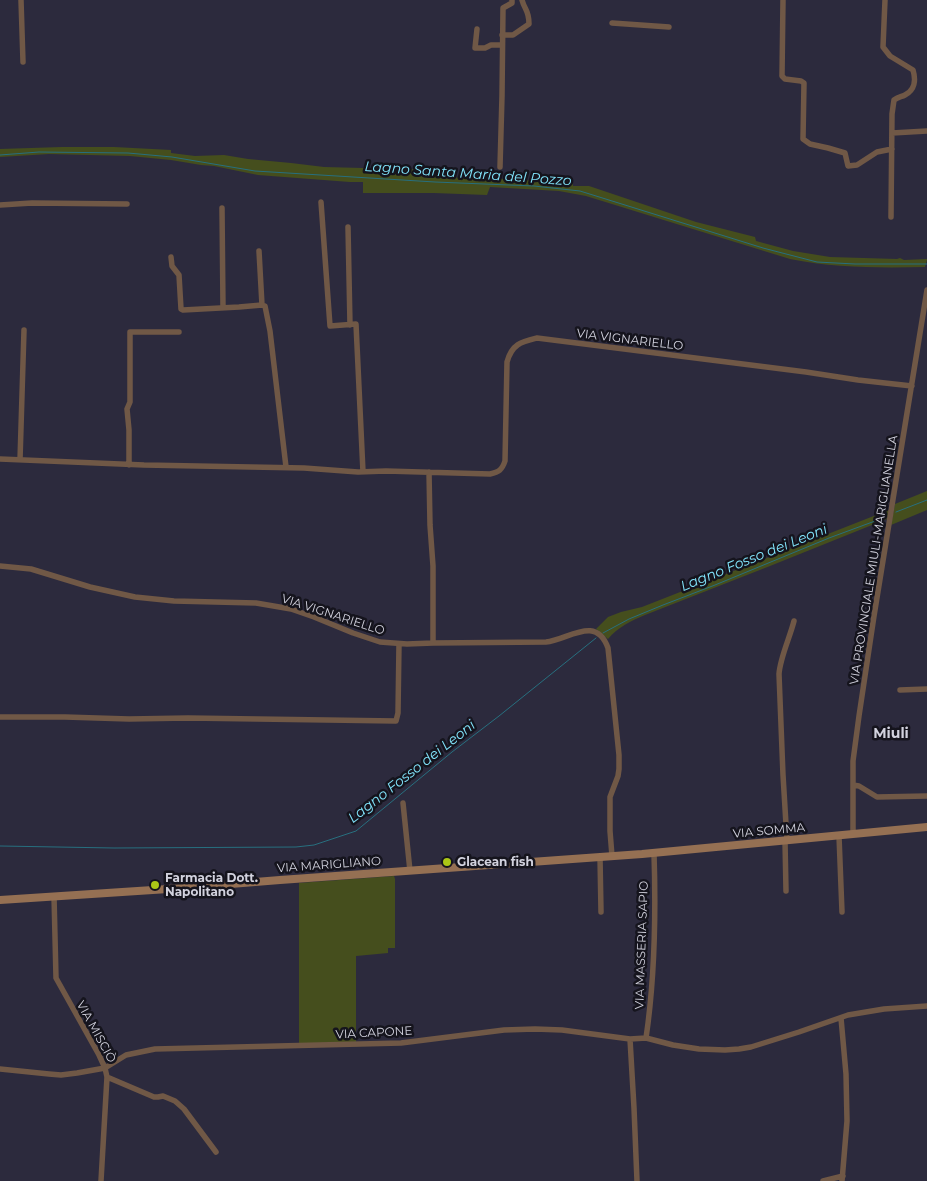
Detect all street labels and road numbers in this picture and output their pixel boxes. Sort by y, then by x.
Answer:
street label: VIA VIGNARIELLO [576,326,684,354]
street label: VIA PROVINCIALE MIULI-MARIGLIANELLA [847,434,901,686]
street label: VIA VIGNARIELLO [280,592,386,638]
street label: VIA SOMMA [732,821,806,841]
street label: VIA MARIGLIANO [276,854,382,876]
street label: VIA MASSERIA SAPIO [633,880,651,1010]
street label: VIA MISCIÒ [73,999,119,1065]
street label: VIA CAPONE [335,1024,413,1042]

